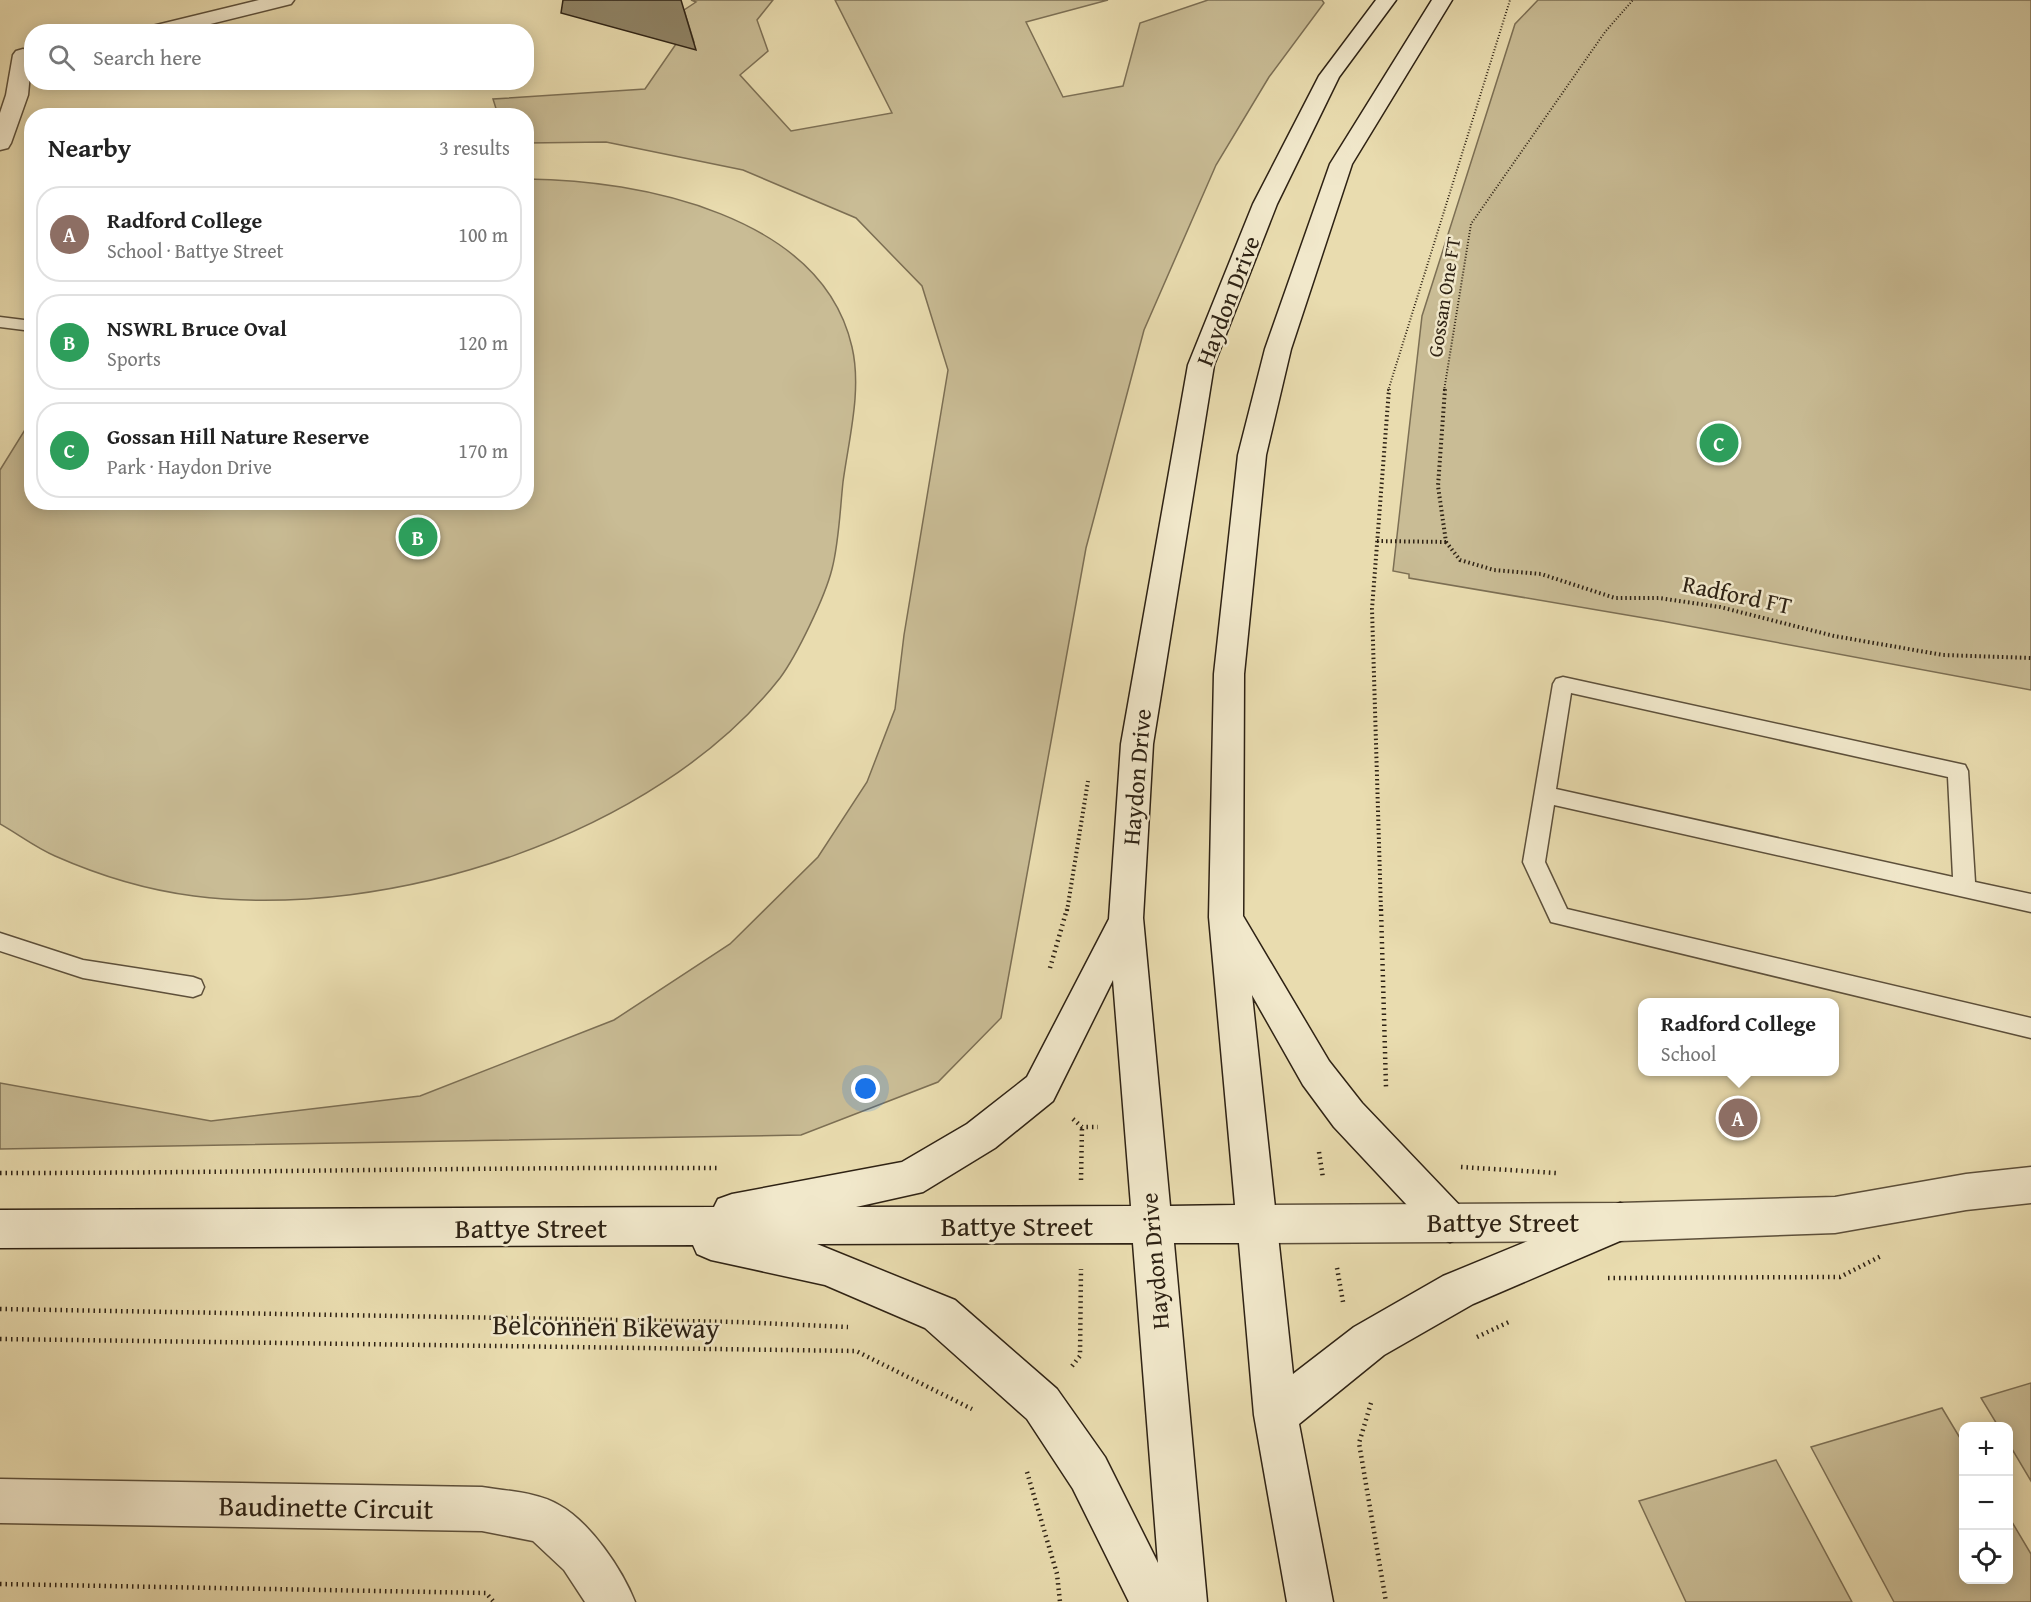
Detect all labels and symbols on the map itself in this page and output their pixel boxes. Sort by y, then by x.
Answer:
street label: Haydon Drive [1187,231,1268,371]
street label: Gossan One FT [1420,235,1467,359]
pin: C [1700,420,1738,466]
pin: B [398,514,438,560]
street label: Radford FT [1679,566,1795,623]
street label: Haydon Drive [1113,707,1160,847]
your location [851,1074,880,1103]
pin: A [1718,1096,1758,1140]
street label: Haydon Drive [1131,1191,1178,1331]
street label: Battye Street [1427,1201,1579,1242]
street label: Battye Street [941,1205,1093,1246]
street label: Battye Street [455,1207,607,1248]
street label: Belconnen Bikeway [492,1303,720,1348]
street label: Baudinette Circuit [218,1484,434,1529]

